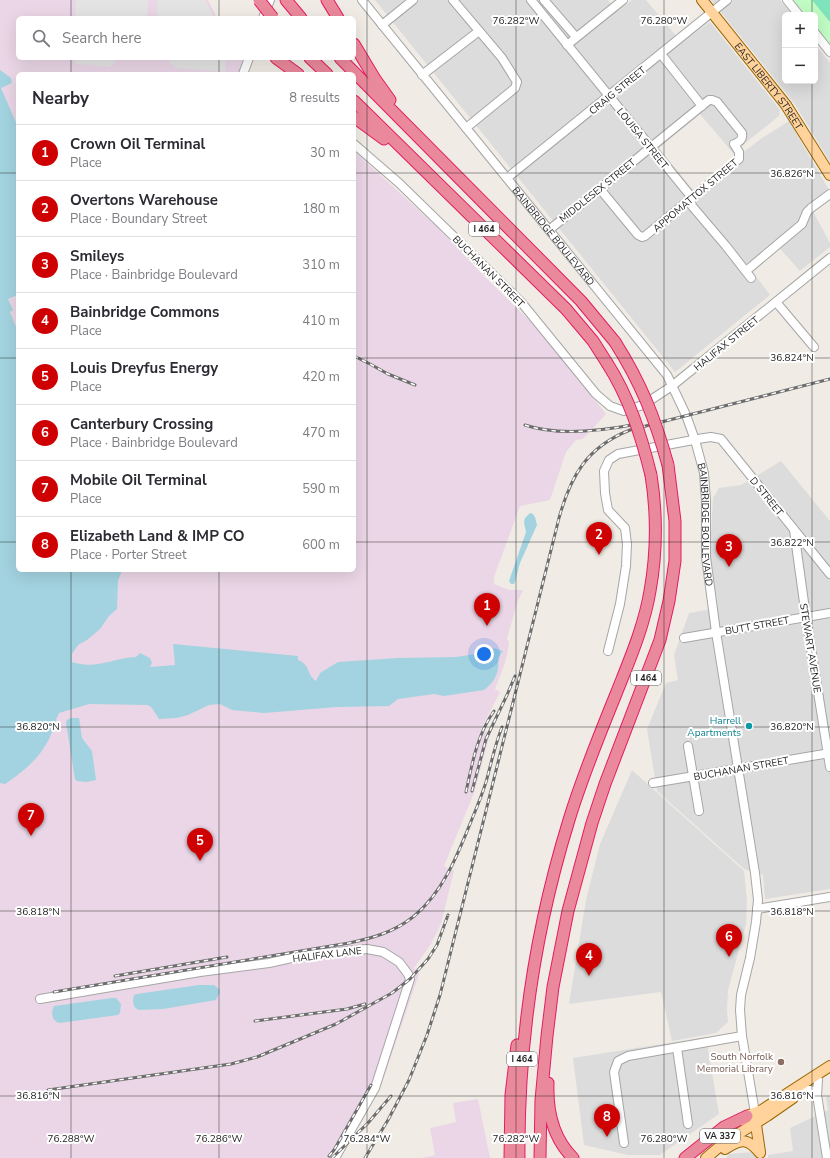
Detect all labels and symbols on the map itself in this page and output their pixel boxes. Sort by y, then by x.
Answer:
text: 76.282°W [492,14,540,28]
text: 76.280°W [640,14,688,28]
street label: EAST LIBERTY STREET [731,40,806,132]
street label: CRAIG STREET [586,64,649,118]
street label: LOUISA STREET [613,105,671,172]
street label: MIDDLESEX STREET [557,156,639,226]
street label: APPOMATTOX STREET [650,156,741,236]
text: 36.826°N [770,167,814,181]
street label: BAINBRIDGE BOULEVARD [509,184,598,289]
road number: I 464 [469,222,499,236]
street label: BUCHANAN STREET [449,233,527,311]
street label: HALIFAX STREET [691,313,762,374]
text: 36.824°N [770,351,814,365]
street label: BAINBRIDGE BOULEVARD [694,461,716,587]
street label: D STREET [746,474,786,519]
pin: 2 [586,522,612,555]
pin: 3 [716,534,742,567]
text: 36.822°N [770,536,814,550]
pin: 1 [474,593,500,626]
street label: STEWART AVENUE [796,602,824,694]
street label: BUTT STREET [724,613,790,639]
your location [474,644,494,664]
road number: I 464 [631,671,661,685]
place label: Harrell Apartments [687,714,741,740]
text: 36.820°N [16,720,60,734]
text: 36.820°N [770,720,814,734]
marker: Harrell Apartments [744,721,754,731]
street label: BUCHANAN STREET [692,754,790,784]
pin: 7 [18,803,44,836]
pin: 5 [187,828,213,861]
text: 36.818°N [16,905,60,919]
text: 36.818°N [770,905,814,919]
pin: 6 [716,924,742,957]
pin: 4 [576,943,602,976]
street label: HALIFAX LANE [292,944,363,966]
place label: South Norfolk Memorial Library [697,1050,774,1076]
road number: I 464 [507,1052,537,1066]
marker: South Norfolk Memorial Library [776,1057,786,1067]
text: 36.816°N [16,1089,60,1103]
text: 36.816°N [770,1089,814,1103]
pin: 8 [594,1104,620,1137]
road number: VA 337 [700,1129,740,1143]
text: 76.288°W [47,1132,95,1146]
text: 76.286°W [195,1132,243,1146]
text: 76.284°W [343,1132,391,1146]
text: 76.282°W [492,1132,540,1146]
text: 76.280°W [640,1132,688,1146]

